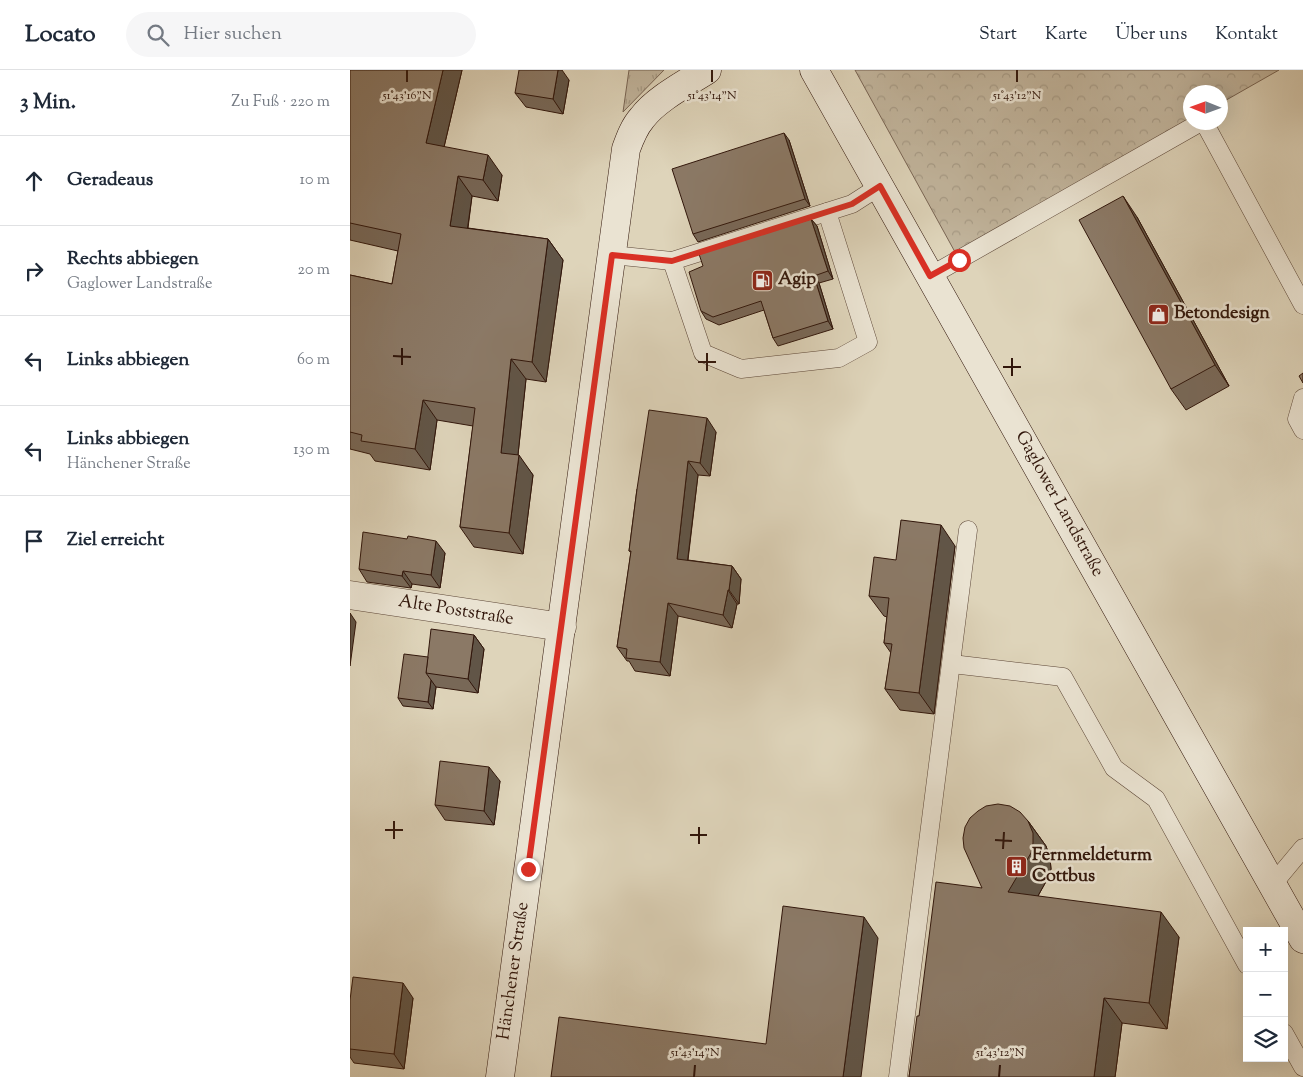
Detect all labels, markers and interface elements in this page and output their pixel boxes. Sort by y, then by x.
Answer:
search box [126,12,476,57]
text: Locato [25,18,96,52]
icon: search [144,21,172,49]
text: Hier suchen [184,21,282,48]
text: Start [979,22,1017,48]
text: Karte [1045,22,1087,48]
text: Über uns [1115,22,1187,48]
text: Kontakt [1215,22,1278,48]
north arrow [1183,85,1228,130]
text: 51°43'16"N [381,87,432,105]
text: 51°43'14"N [686,87,737,105]
text: 51°43'12"N [992,87,1042,105]
text: 3 Min. [20,88,76,118]
text: Zu Fuß · 220 m [231,91,330,114]
icon: ahead [20,167,48,195]
text: Geradeaus [67,167,153,194]
text: 10 m [300,169,330,192]
text: Rechts abbiegen [67,246,199,273]
route start [948,249,971,272]
icon: right [20,257,48,285]
text: 20 m [297,259,330,282]
place label: Agip [778,267,816,293]
fuel station icon: Agip [750,268,774,292]
text: Gaglower Landstraße [67,273,212,296]
place label: Betondesign [1174,301,1270,327]
shop icon: Betondesign [1146,302,1170,326]
icon: left [20,347,48,375]
text: Links abbiegen [67,347,190,374]
text: 60 m [297,349,330,372]
text: Links abbiegen [67,426,190,453]
street label: Gaglower Landstraße [1008,426,1110,582]
icon: left [20,437,48,465]
text: 130 m [293,439,330,462]
text: Hänchener Straße [67,453,191,476]
icon: arrive [20,527,48,555]
text: Ziel erreicht [67,527,164,554]
street label: Alte Poststraße [396,589,516,633]
place label: Fernmeldeturm Cottbus [1032,843,1152,890]
building icon: Fernmeldeturm Cottbus [1004,854,1028,878]
route end [517,858,540,881]
street label: Hänchener Straße [491,900,537,1042]
map controls [1243,927,1288,1062]
button: + [1243,927,1288,972]
button: − [1243,972,1288,1017]
button: layers [1243,1017,1288,1062]
text: 51°43'14"N [669,1044,720,1062]
text: 51°43'12"N [975,1044,1025,1062]

